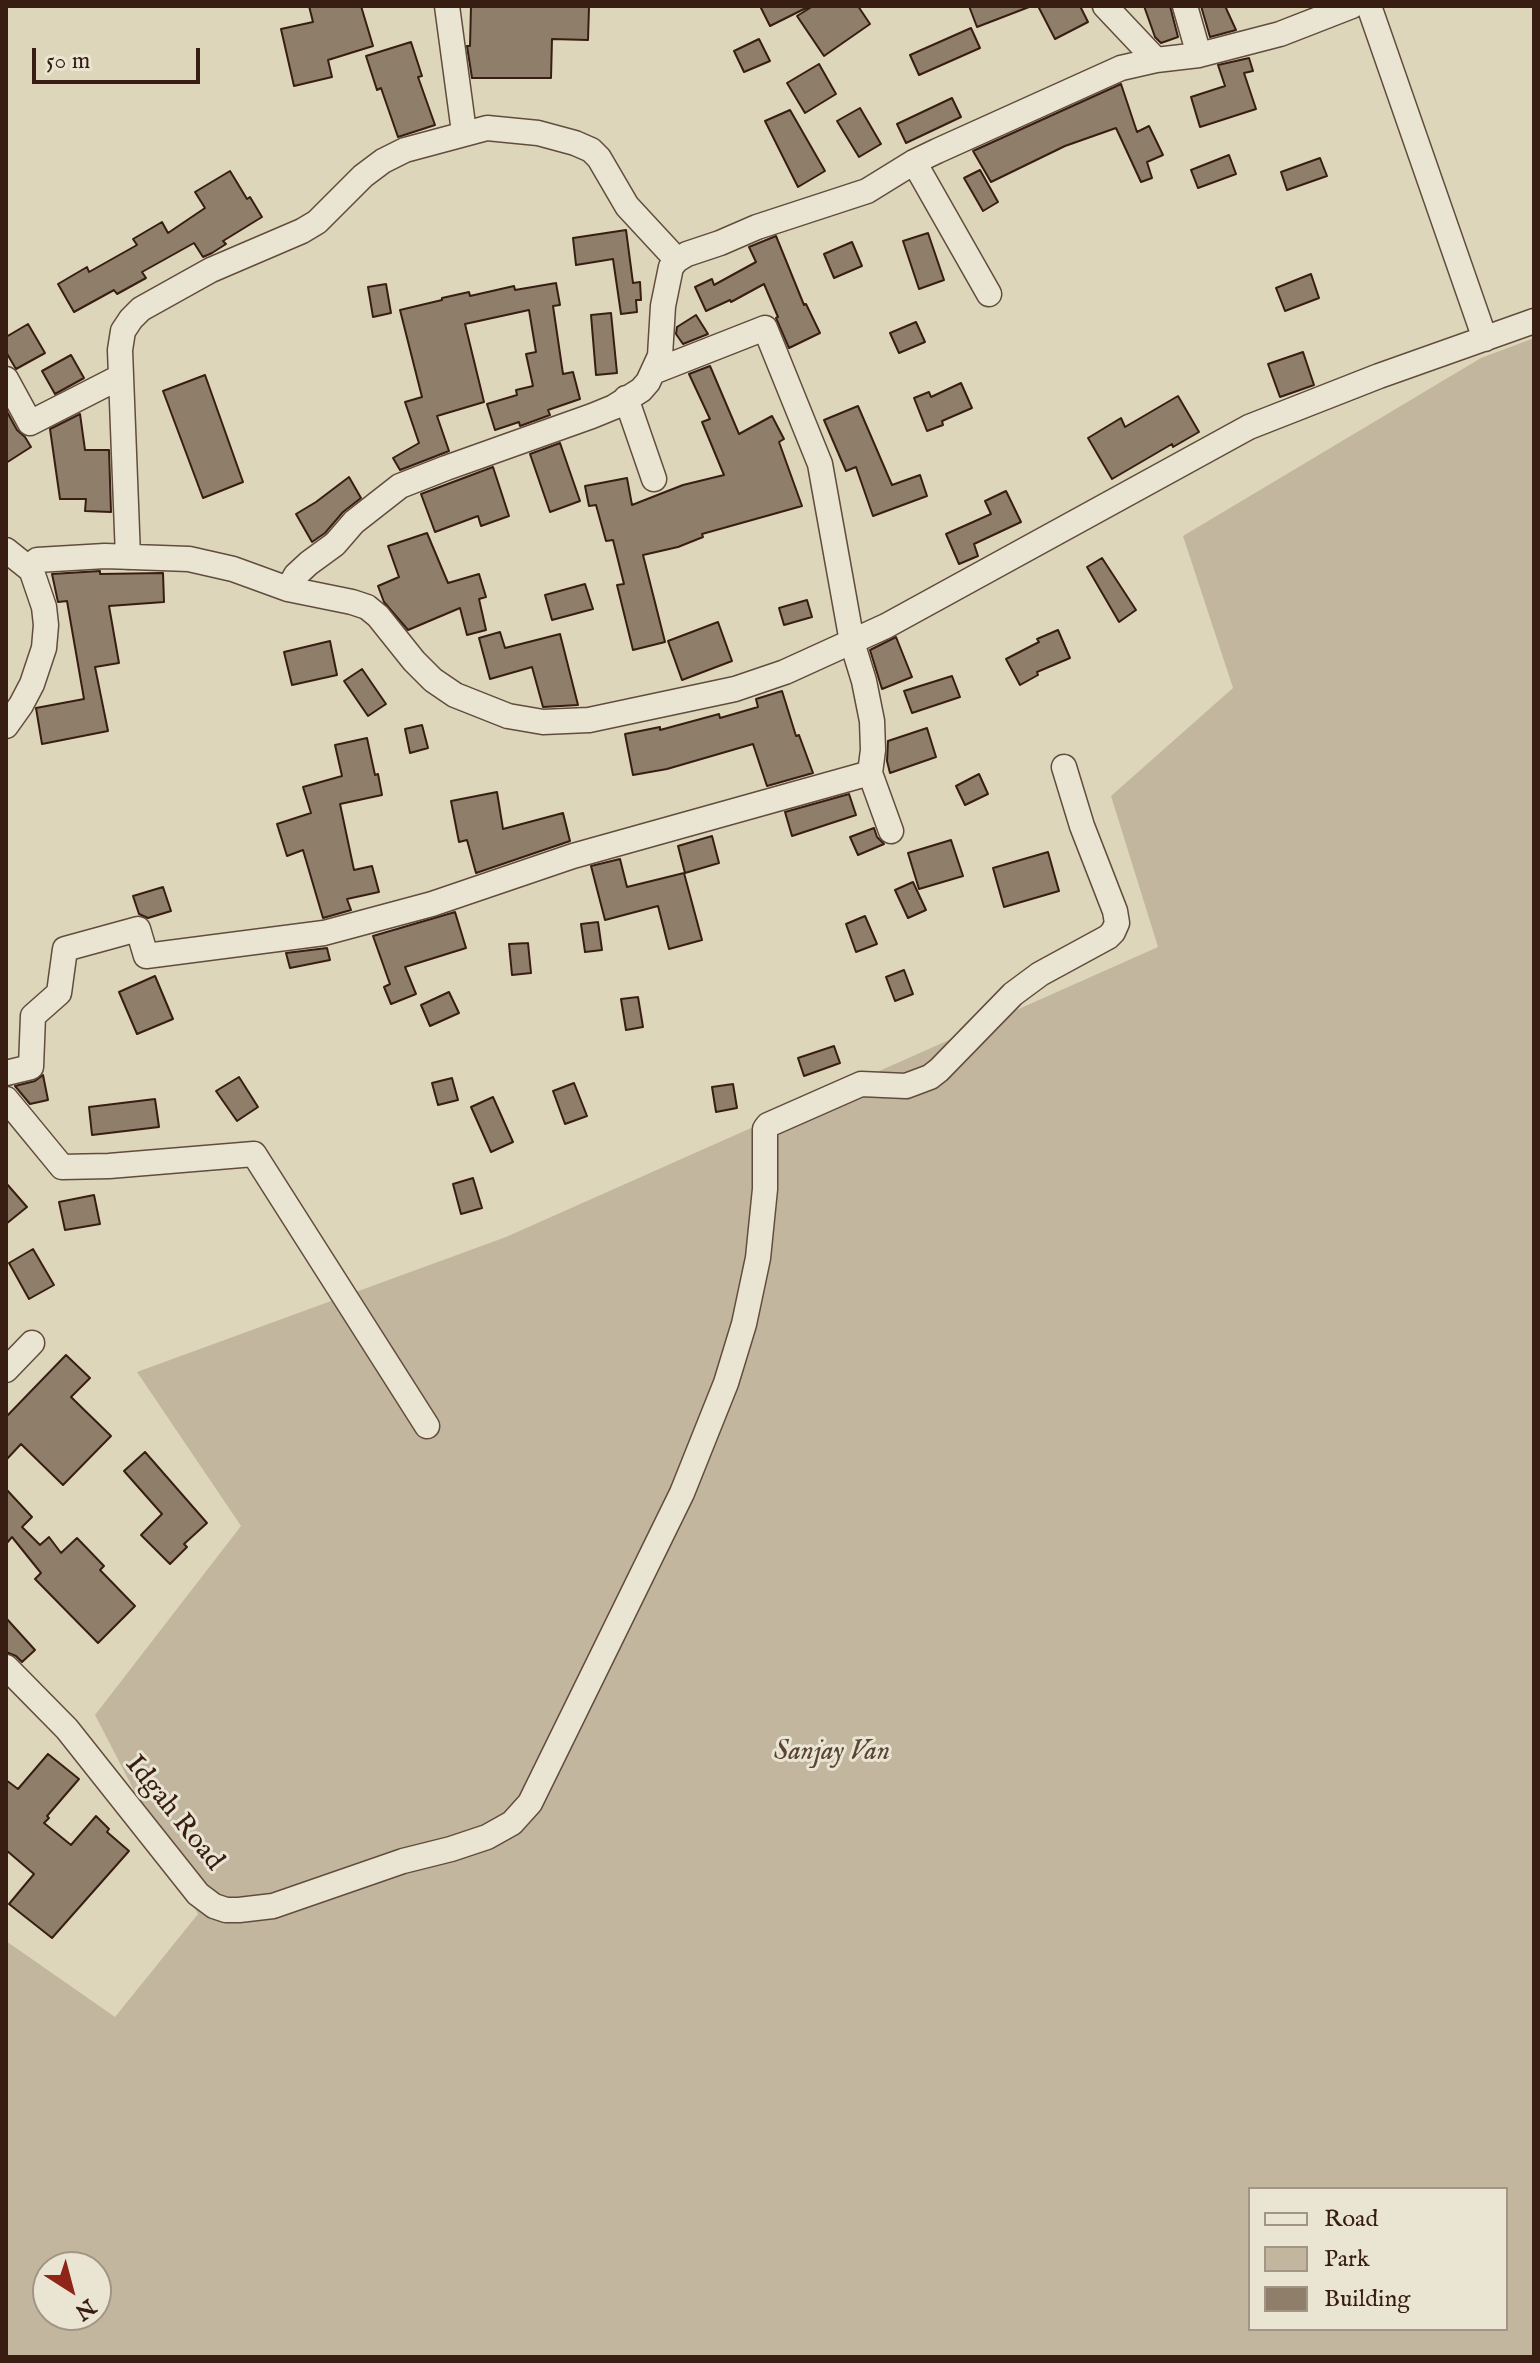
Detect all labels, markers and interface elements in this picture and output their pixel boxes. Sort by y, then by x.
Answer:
scale bar [36,32,204,82]
text: 50 m [46,46,90,77]
park label: Sanjay Van [774,1736,890,1770]
street label: Idgah Road [116,1750,230,1878]
legend [1248,2187,1508,2331]
text: Road [1324,2204,1378,2235]
text: Park [1324,2244,1370,2275]
north arrow [32,2251,112,2331]
text: Building [1324,2284,1410,2315]
text: N [69,2292,101,2326]

